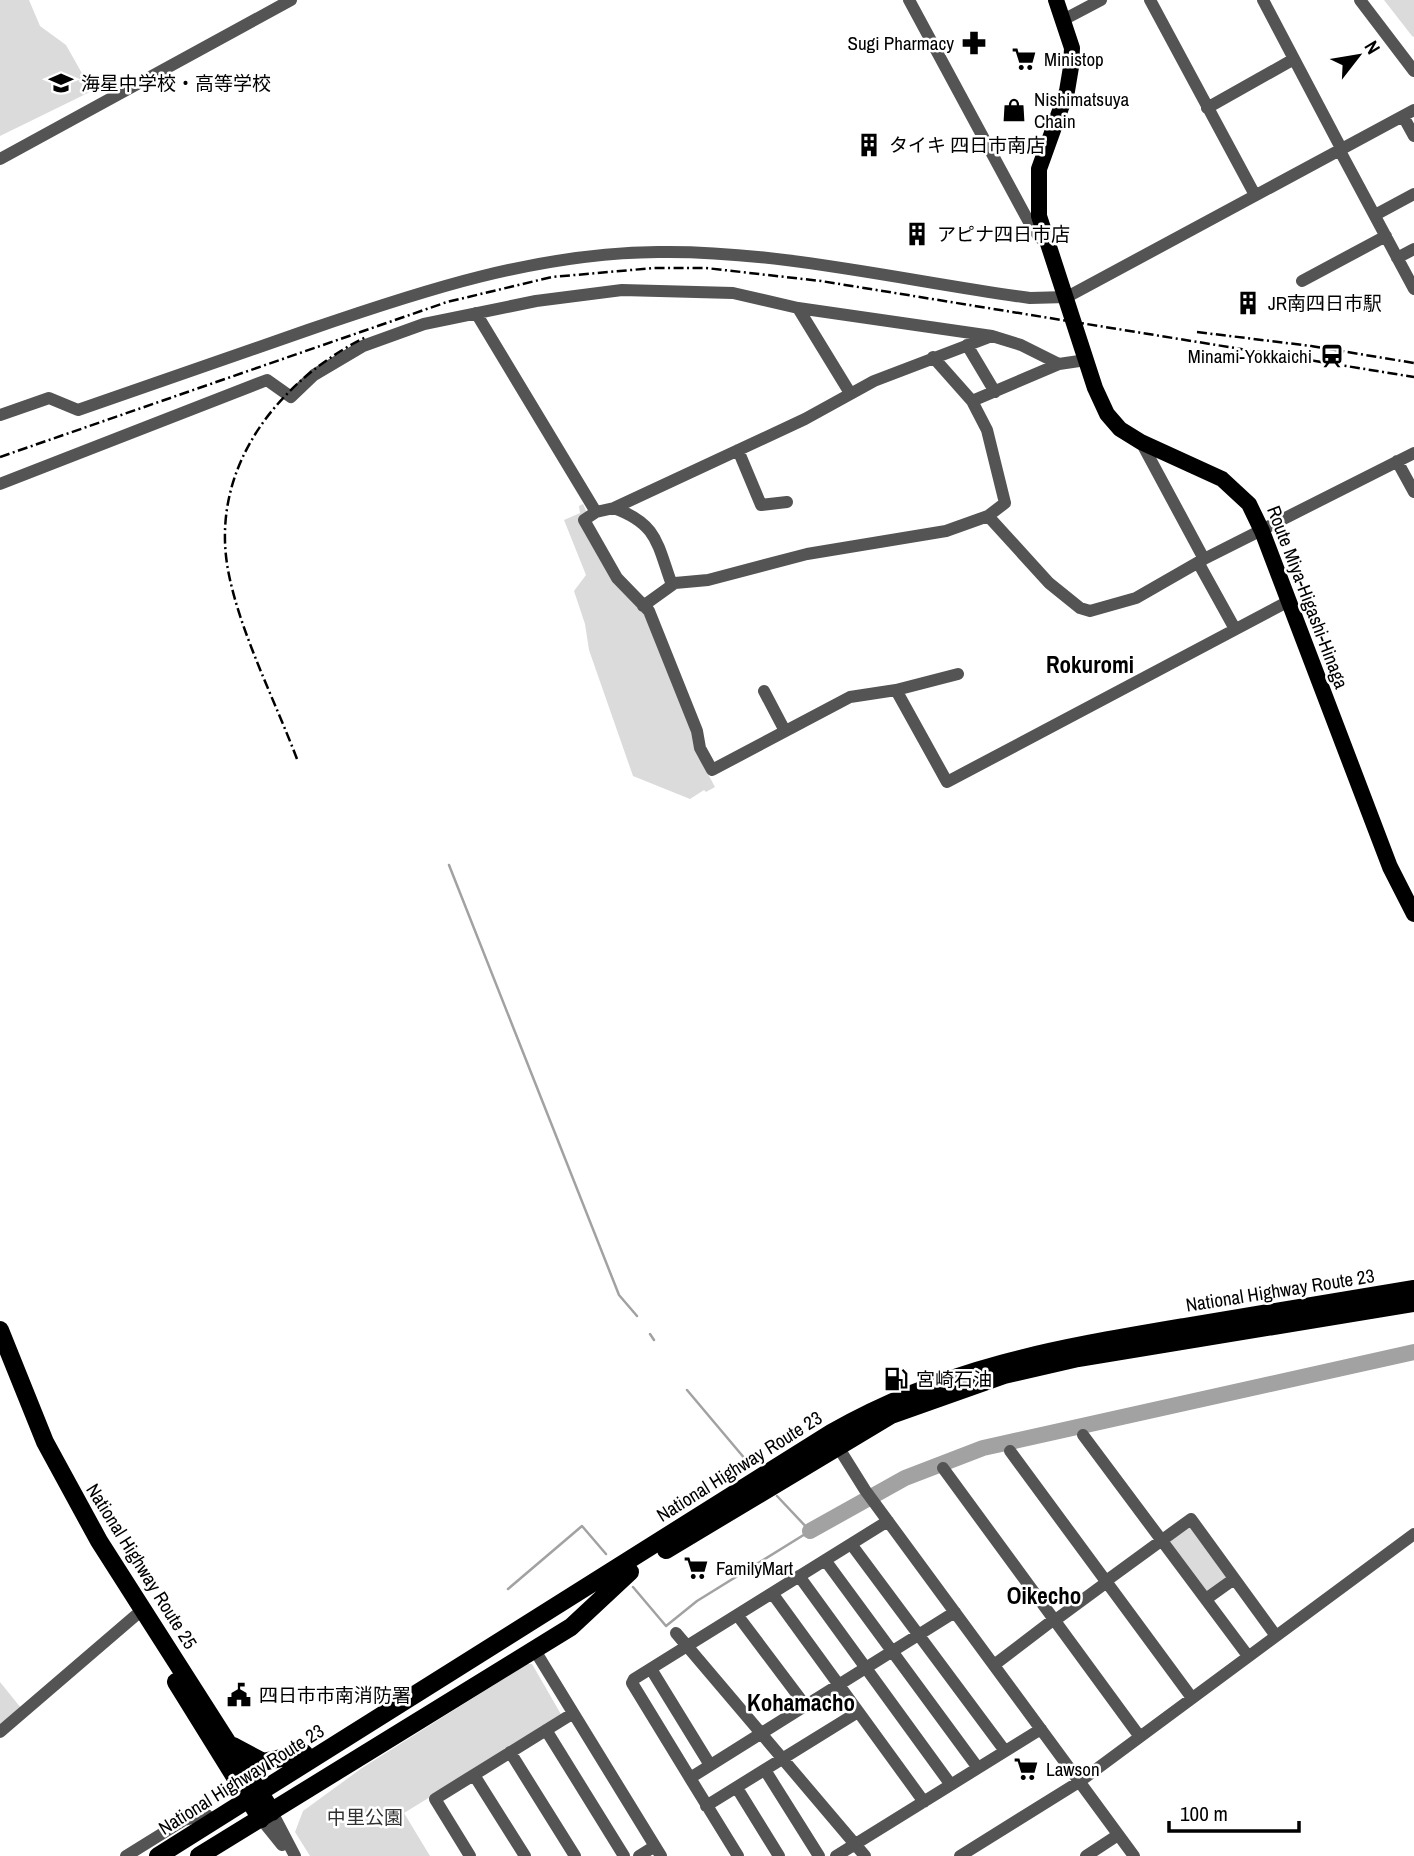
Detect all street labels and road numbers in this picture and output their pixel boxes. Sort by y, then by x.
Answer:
street label: Route Miya-Higashi-Hinaga [1261,502,1355,693]
street label: National Highway Route 23 [1184,1262,1376,1318]
street label: National Highway Route 23 [651,1404,827,1528]
street label: National Highway Route 25 [80,1478,204,1654]
street label: National Highway Route 23 [153,1717,329,1841]

